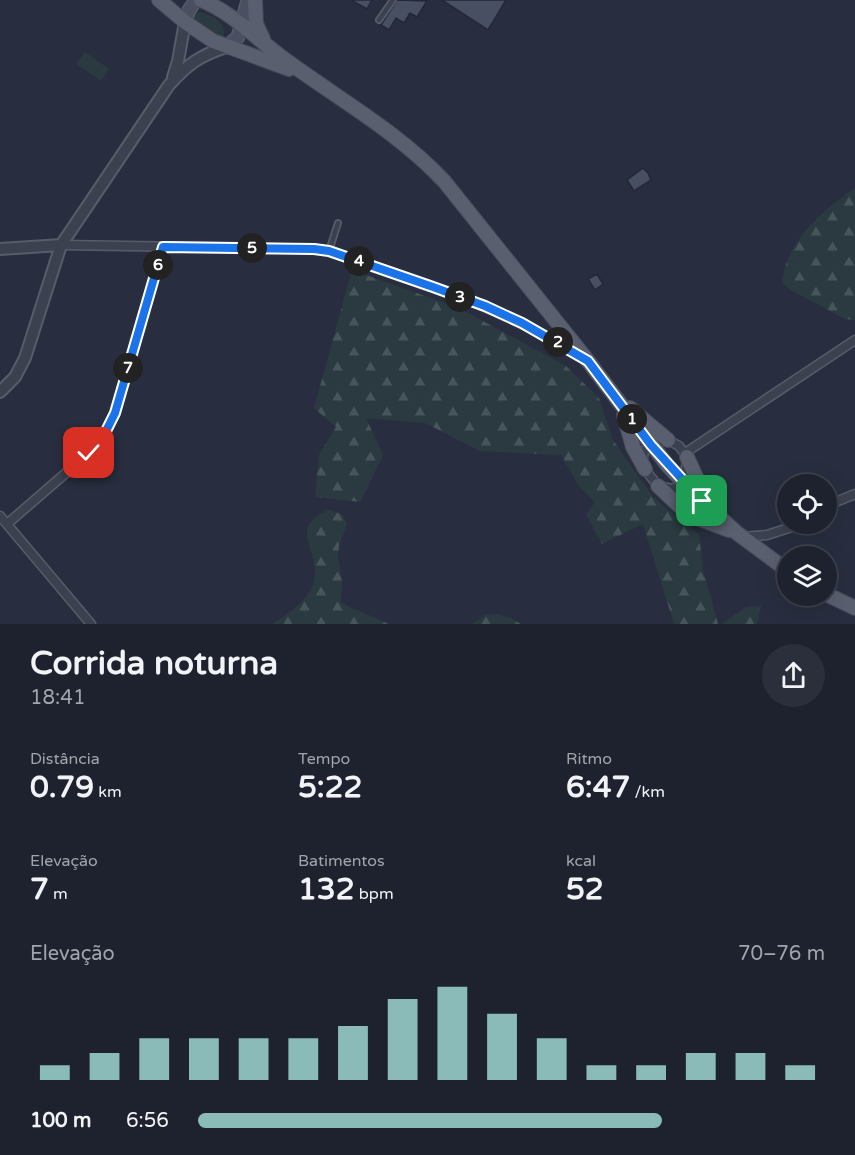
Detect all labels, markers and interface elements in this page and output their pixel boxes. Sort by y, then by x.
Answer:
pin: 5 [237,233,267,263]
text: 5 [247,238,257,258]
pin: 4 [344,246,374,276]
pin: 6 [143,250,173,280]
text: 4 [354,251,364,271]
text: 6 [153,255,163,275]
pin: 3 [445,282,475,312]
text: 3 [455,287,465,307]
pin: 2 [543,327,573,357]
text: 2 [553,332,563,352]
pin: 7 [113,353,143,383]
text: 7 [123,358,133,378]
pin: 1 [617,404,647,434]
text: 1 [627,409,637,429]
pin [63,427,114,478]
icon: check [72,436,105,469]
map controls [777,474,837,606]
button: locate [777,474,837,534]
pin [676,475,727,526]
icon: arrive [685,484,718,517]
button: layers [777,546,837,606]
text: Corrida noturna [30,644,278,683]
button: share [762,644,825,707]
text: 18:41 [30,686,85,710]
text: Distância [30,749,100,769]
text: Tempo [298,749,350,769]
text: Ritmo [566,749,612,769]
text: 0.79 [30,769,94,806]
text: 5:22 [298,769,362,806]
text: 6:47 [566,769,630,806]
text: km [94,782,122,802]
text: /km [630,782,665,802]
text: Elevação [30,851,98,871]
text: Batimentos [298,851,385,871]
text: kcal [566,851,596,871]
text: 7 [30,871,49,908]
text: 132 [298,871,355,908]
text: 52 [566,871,604,908]
text: m [49,884,68,904]
text: bpm [355,884,394,904]
text: Elevação [30,942,115,966]
text: 70–76 m [738,942,825,966]
text: 100 m [30,1109,91,1133]
text: 6:56 [126,1109,169,1133]

